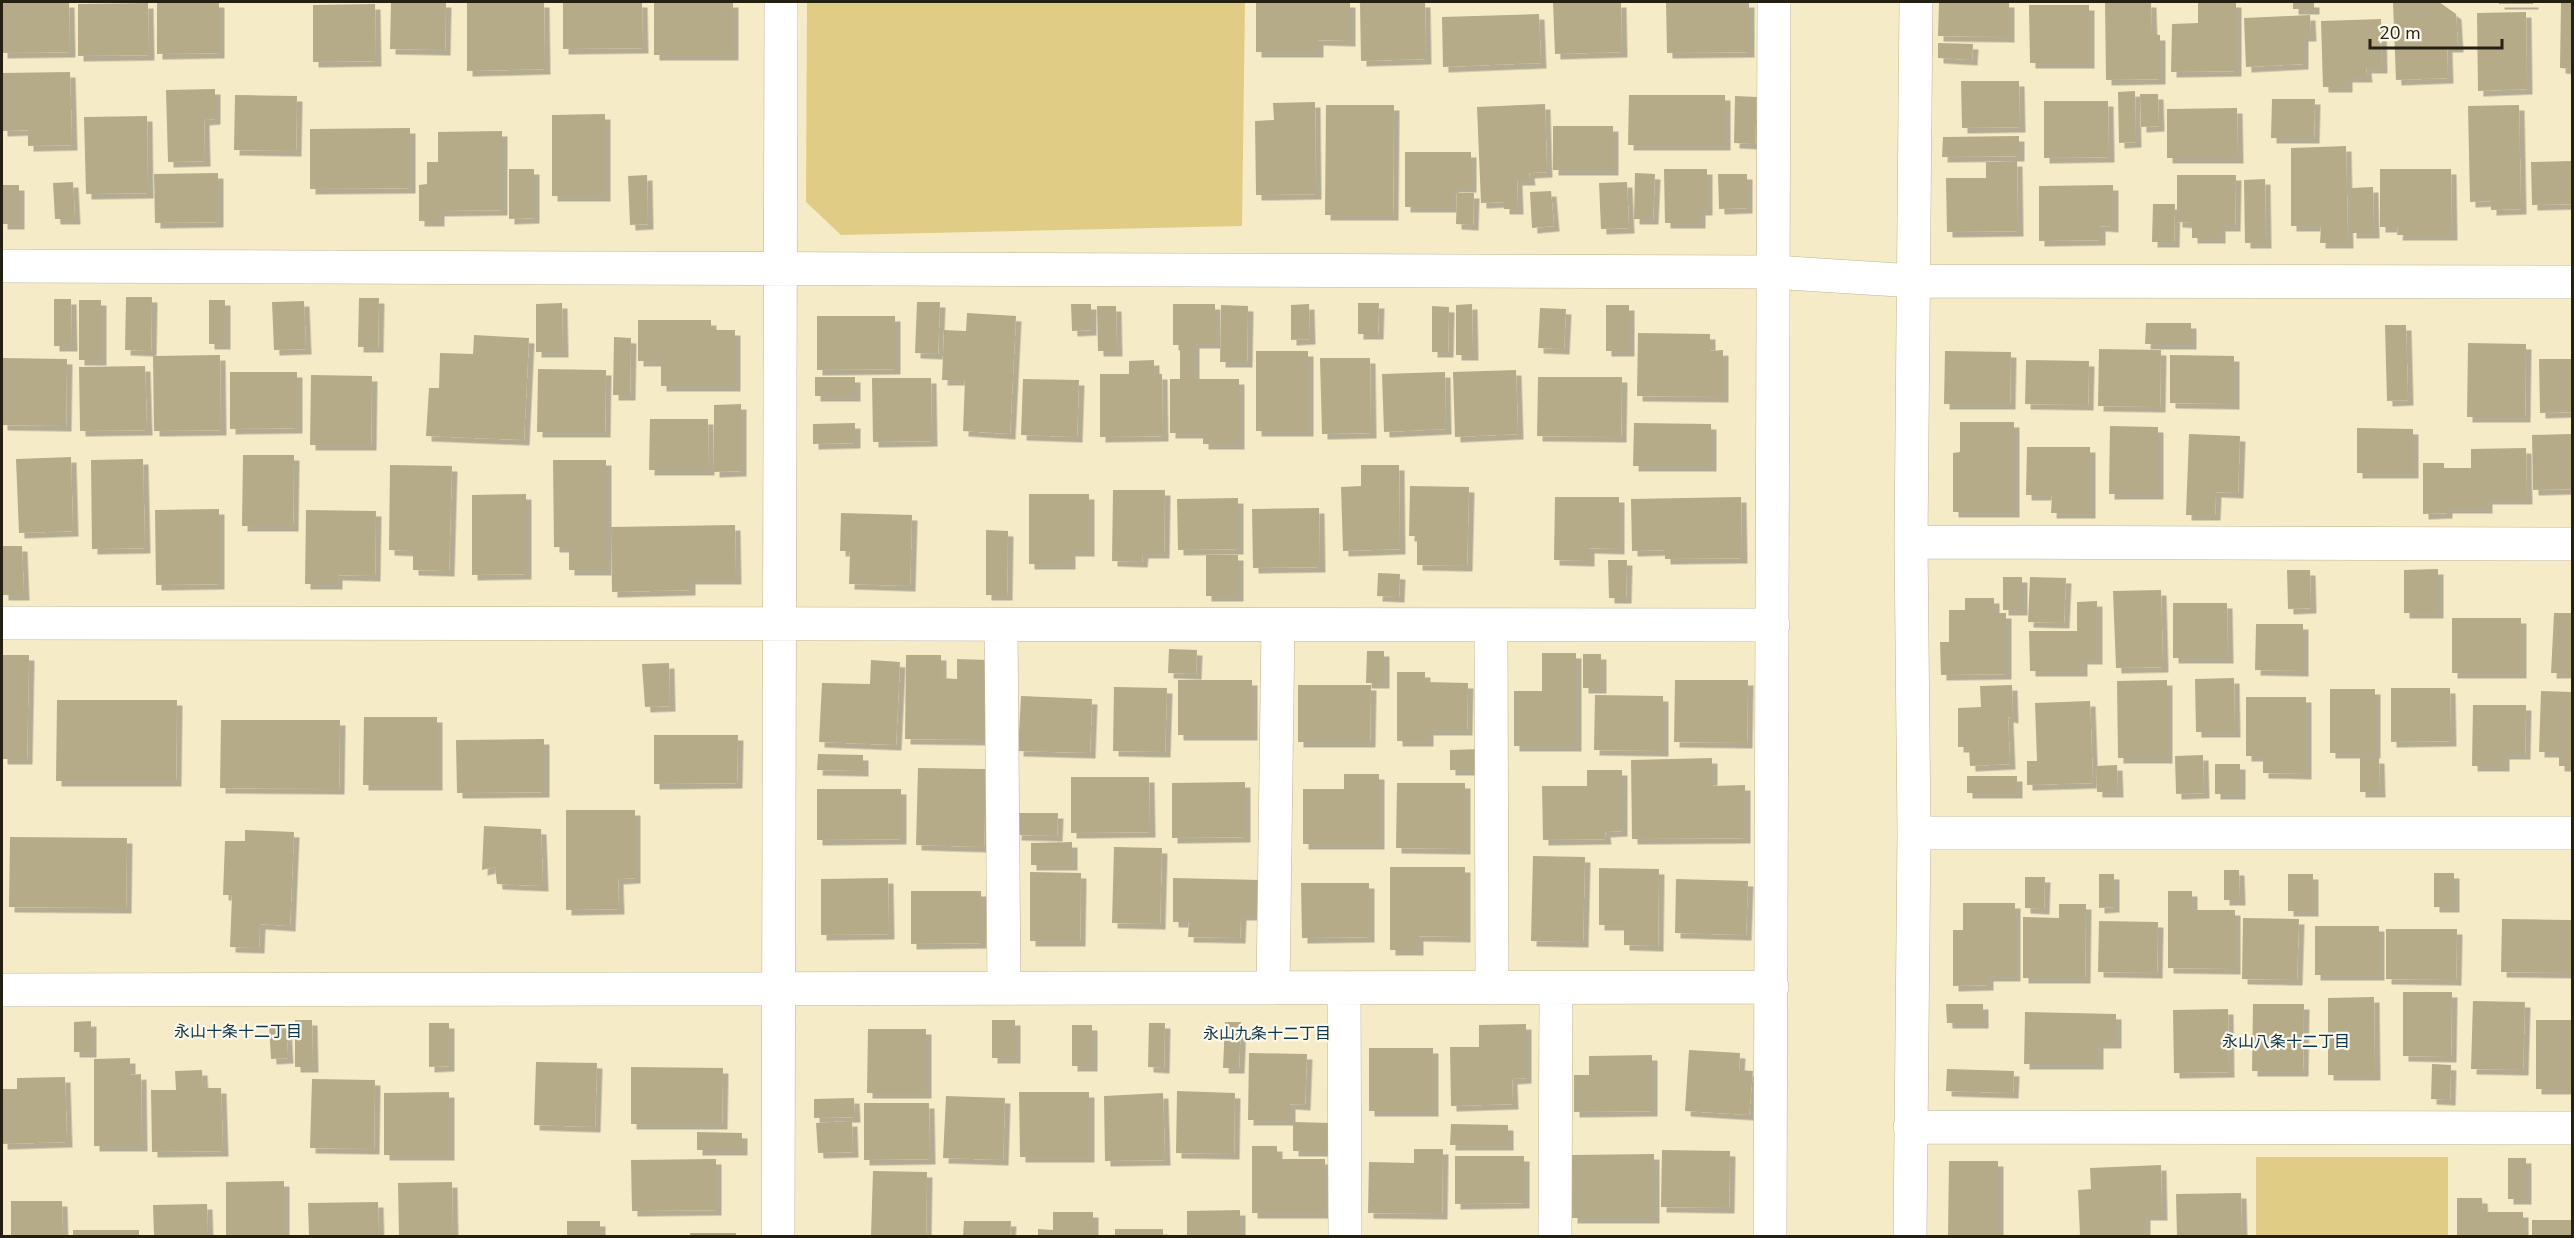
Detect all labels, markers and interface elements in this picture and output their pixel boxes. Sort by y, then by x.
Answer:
scale bar [2370,12,2502,50]
text: 20 m [2379,21,2421,45]
district label: 永山十条十二丁目 [174,1021,302,1043]
district label: 永山九条十二丁目 [1203,1023,1331,1045]
district label: 永山八条十二丁目 [2222,1031,2350,1053]

